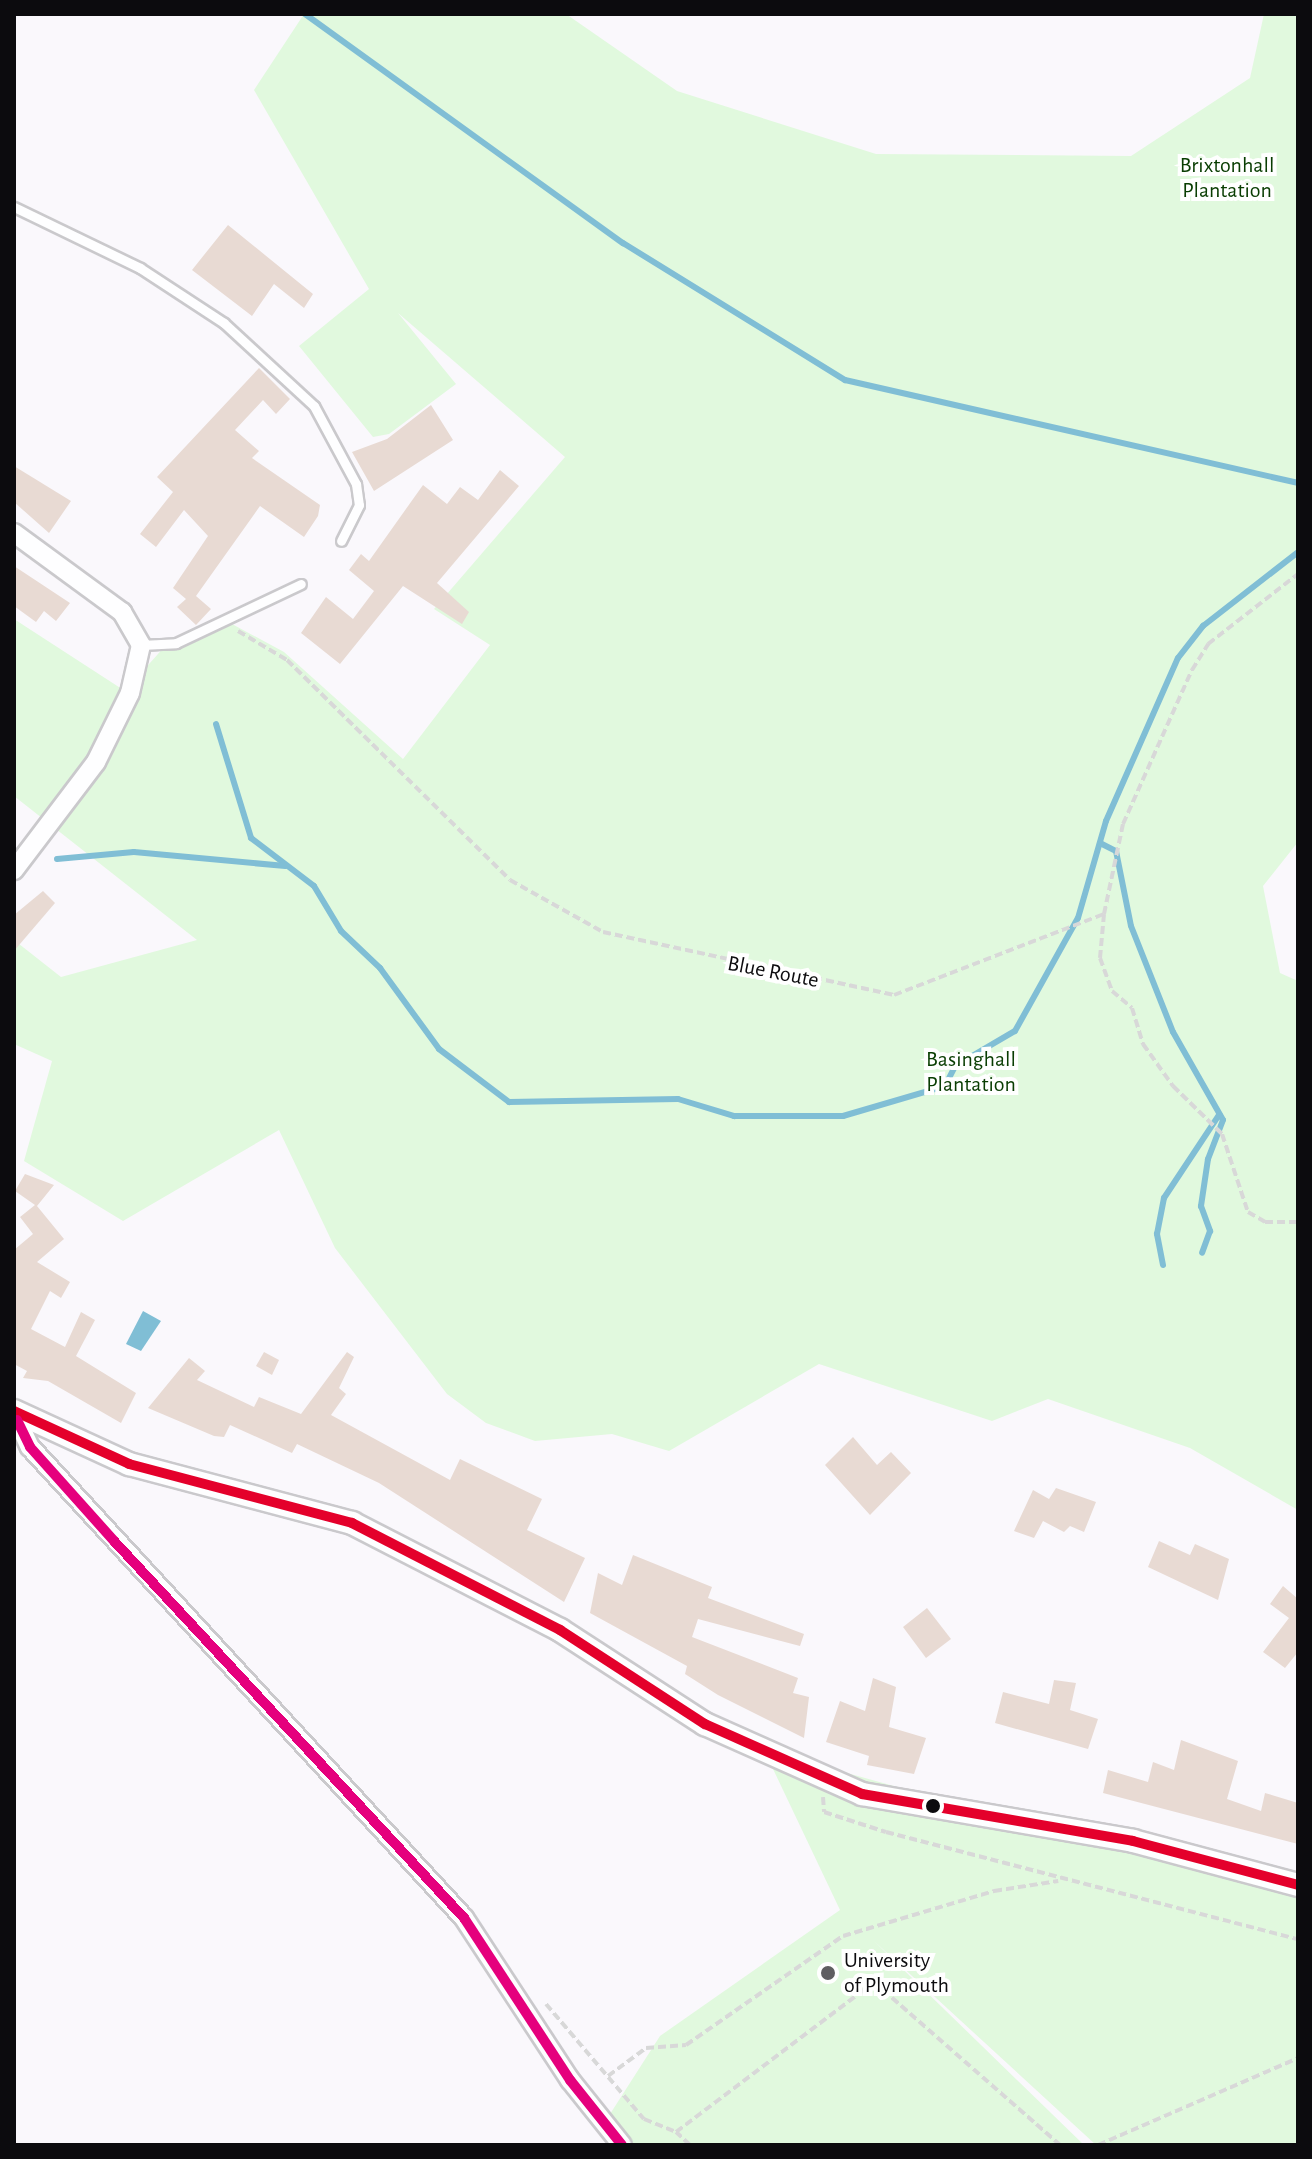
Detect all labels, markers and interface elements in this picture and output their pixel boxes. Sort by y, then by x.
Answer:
park label: Brixtonhall Plantation [1180,152,1274,204]
street label: Blue Route [725,950,821,994]
park label: Basinghall Plantation [926,1046,1016,1098]
unlabelled marker [925,1798,941,1814]
place label: University of Plymouth [844,1947,949,1998]
marker: University of Plymouth [819,1964,837,1982]

